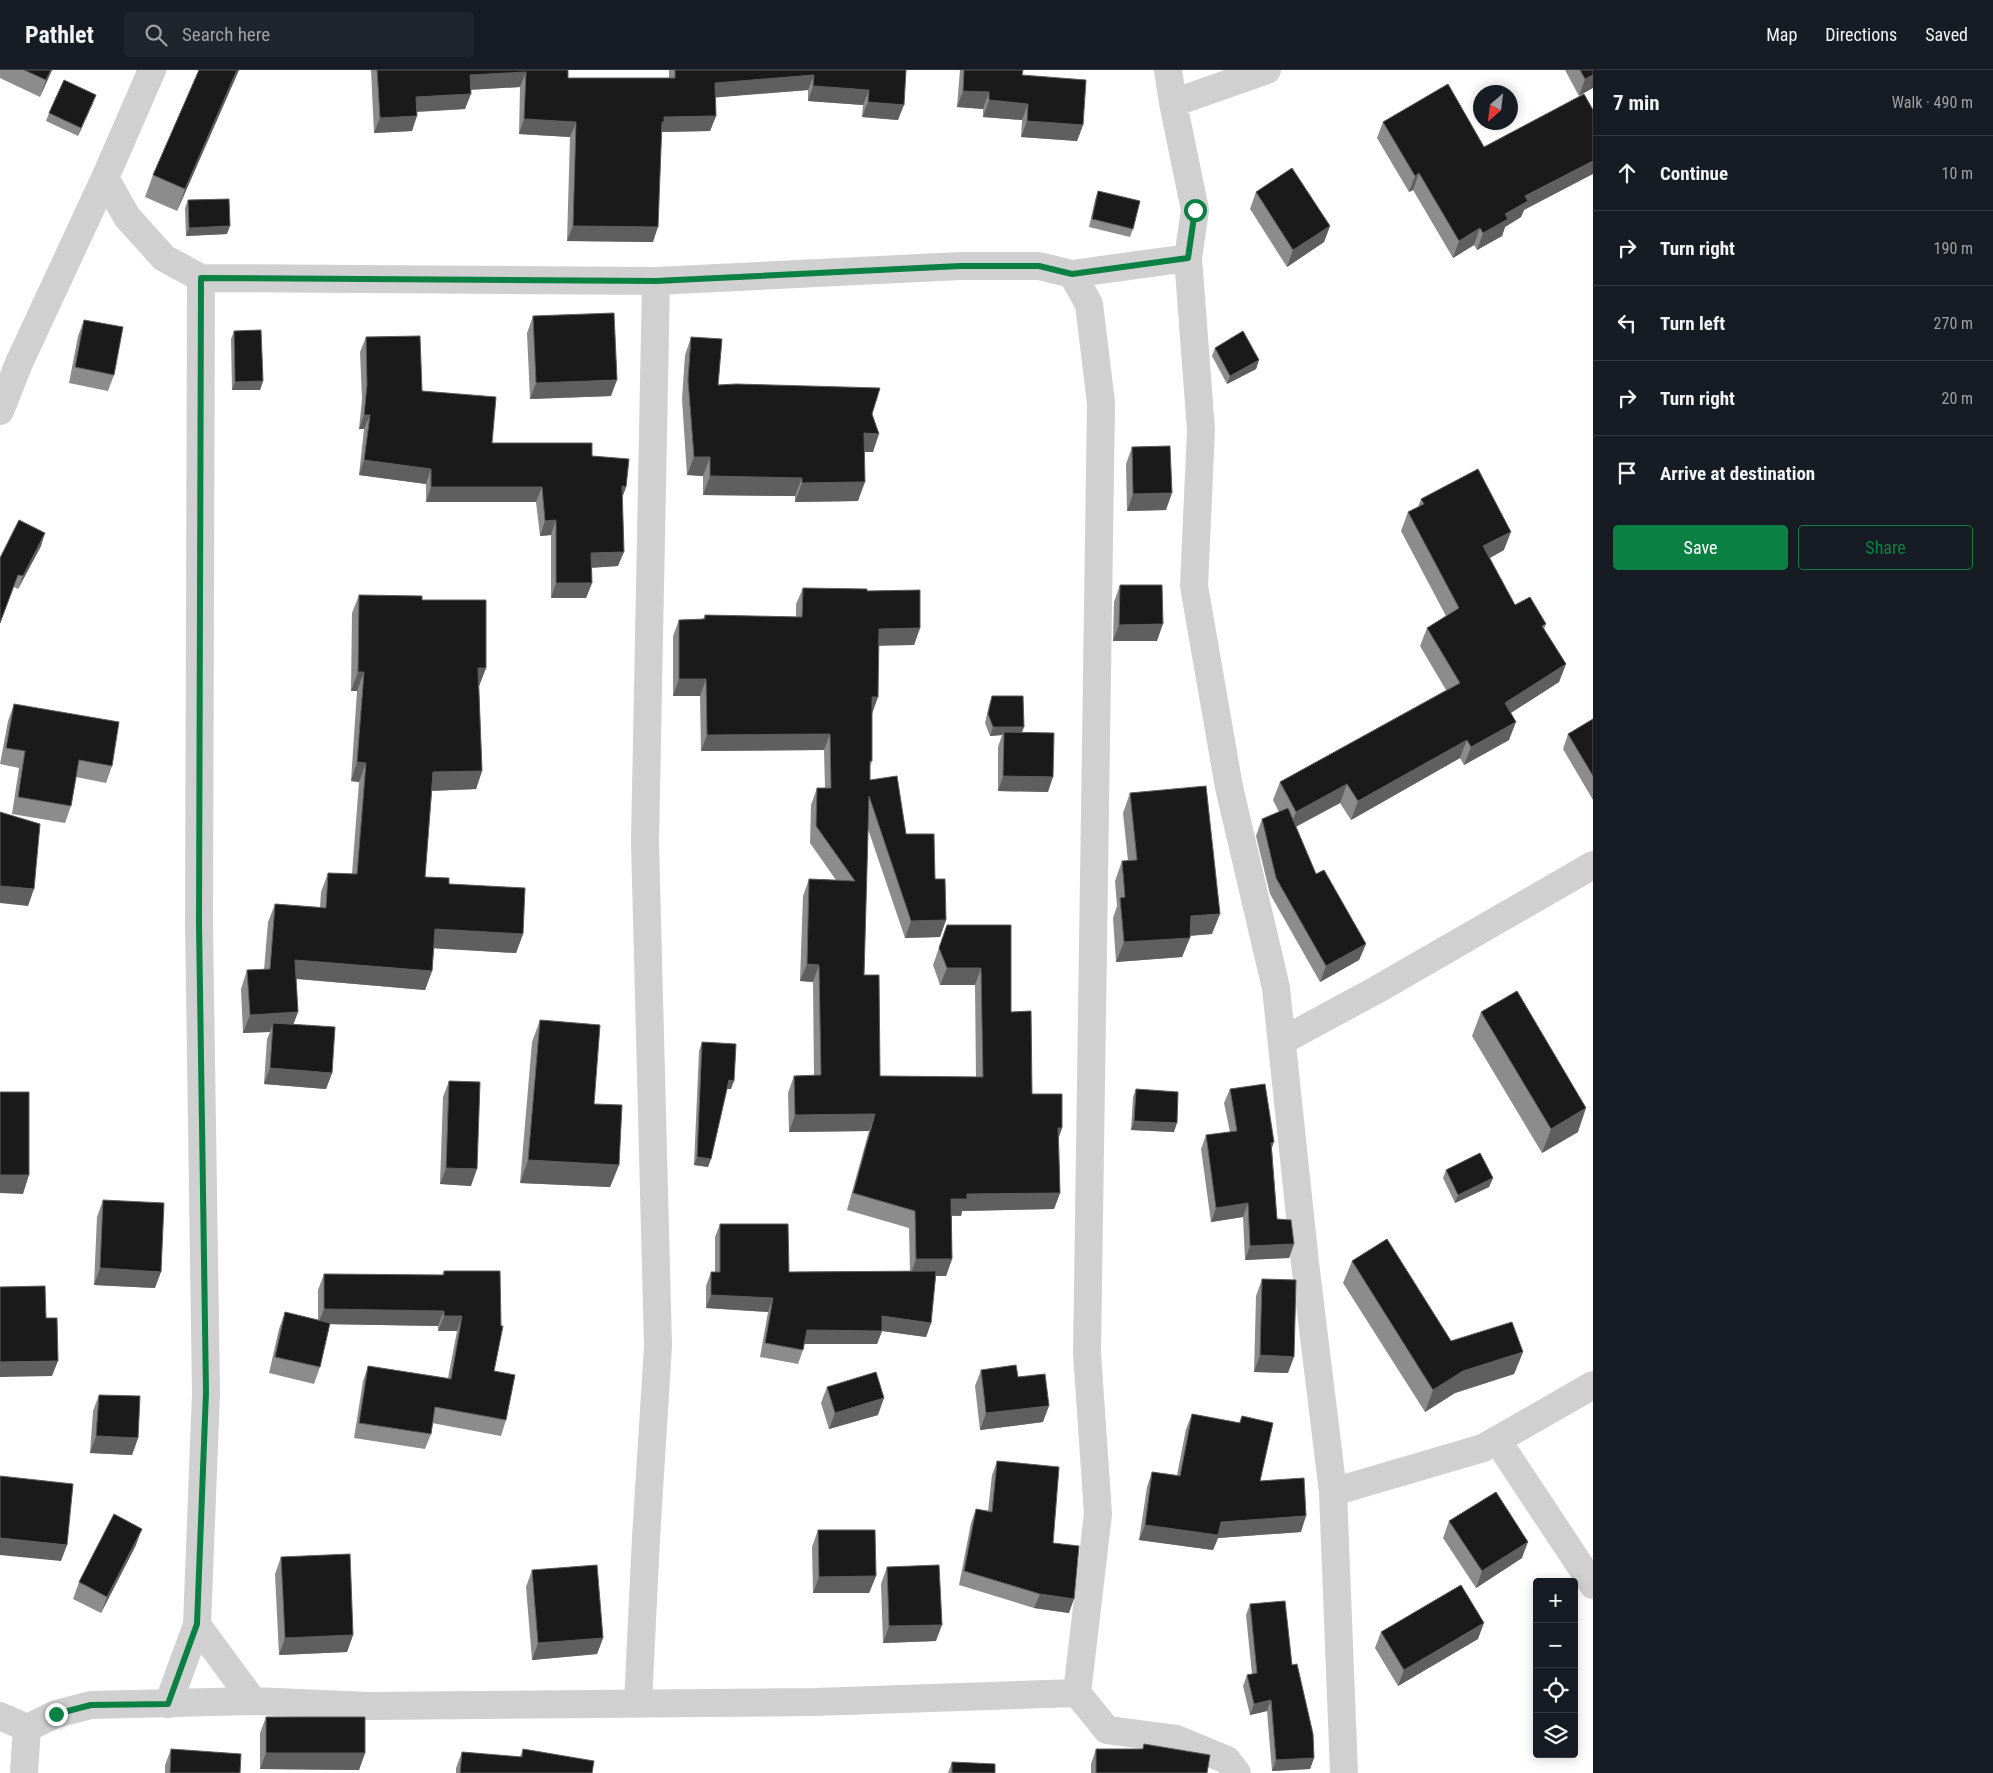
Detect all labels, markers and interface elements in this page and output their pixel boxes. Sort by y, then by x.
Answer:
search box [124,12,474,57]
text: Pathlet [25,21,94,49]
icon: search [142,21,170,49]
text: Search here [182,23,270,46]
text: Map [1766,24,1797,45]
text: Directions [1825,24,1897,45]
text: Saved [1925,24,1968,45]
north arrow [1473,85,1518,130]
text: 7 min [1613,91,1660,115]
text: Walk · 490 m [1892,93,1973,112]
icon: ahead [1613,159,1641,187]
text: Continue [1660,162,1728,185]
text: 10 m [1941,164,1973,183]
route start [1184,199,1207,222]
icon: right [1613,234,1641,262]
text: Turn right [1660,237,1735,260]
text: 190 m [1934,239,1973,258]
icon: left [1613,309,1641,337]
text: Turn left [1660,312,1725,335]
text: 270 m [1934,314,1973,333]
icon: right [1613,384,1641,412]
text: Turn right [1660,387,1735,410]
text: 20 m [1941,389,1973,408]
icon: arrive [1613,459,1641,487]
text: Arrive at destination [1660,462,1815,485]
button: Save [1613,525,1788,570]
button: Share [1798,525,1973,570]
map controls [1533,1578,1578,1758]
button: + [1533,1578,1578,1623]
button: − [1533,1623,1578,1668]
button: locate [1533,1668,1578,1713]
route end [45,1703,68,1726]
button: layers [1533,1713,1578,1758]

